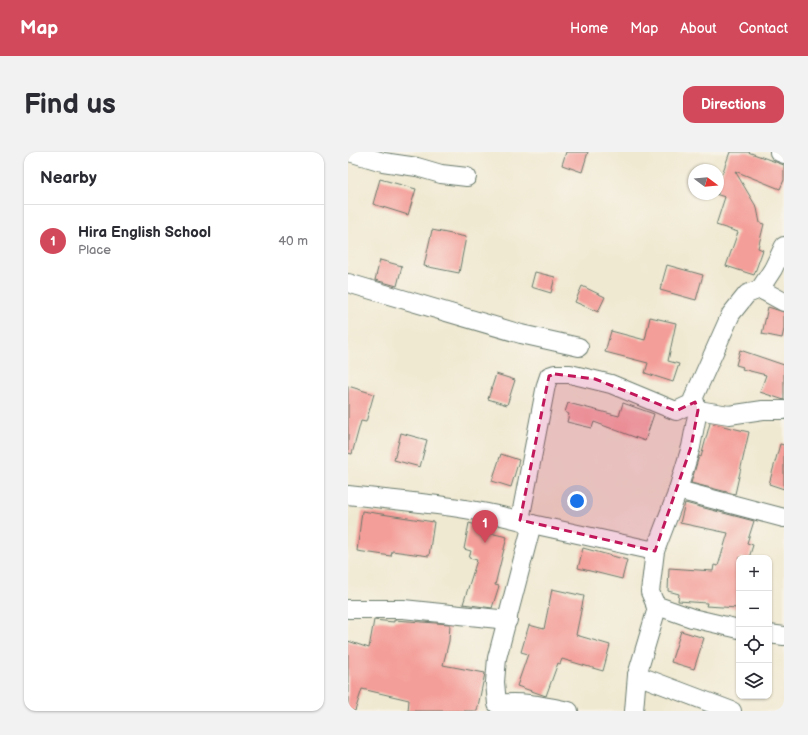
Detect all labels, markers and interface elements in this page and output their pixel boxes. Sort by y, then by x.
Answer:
text: Map [20,17,58,40]
text: Home [570,20,608,37]
text: Map [630,20,658,37]
text: About [680,20,717,37]
text: Contact [739,20,788,37]
button: Directions [683,86,784,123]
text: Find us [24,88,116,121]
north arrow [688,164,724,200]
text: Nearby [40,168,97,188]
text: Hira English School [78,223,211,242]
text: 1 [50,233,56,249]
text: 40 m [278,233,308,249]
text: Place [78,242,111,258]
your location [567,491,587,511]
pin: 1 [472,510,498,543]
map controls [736,555,772,699]
button: + [736,555,772,591]
button: − [736,591,772,627]
button: locate [736,627,772,663]
button: layers [736,663,772,699]

